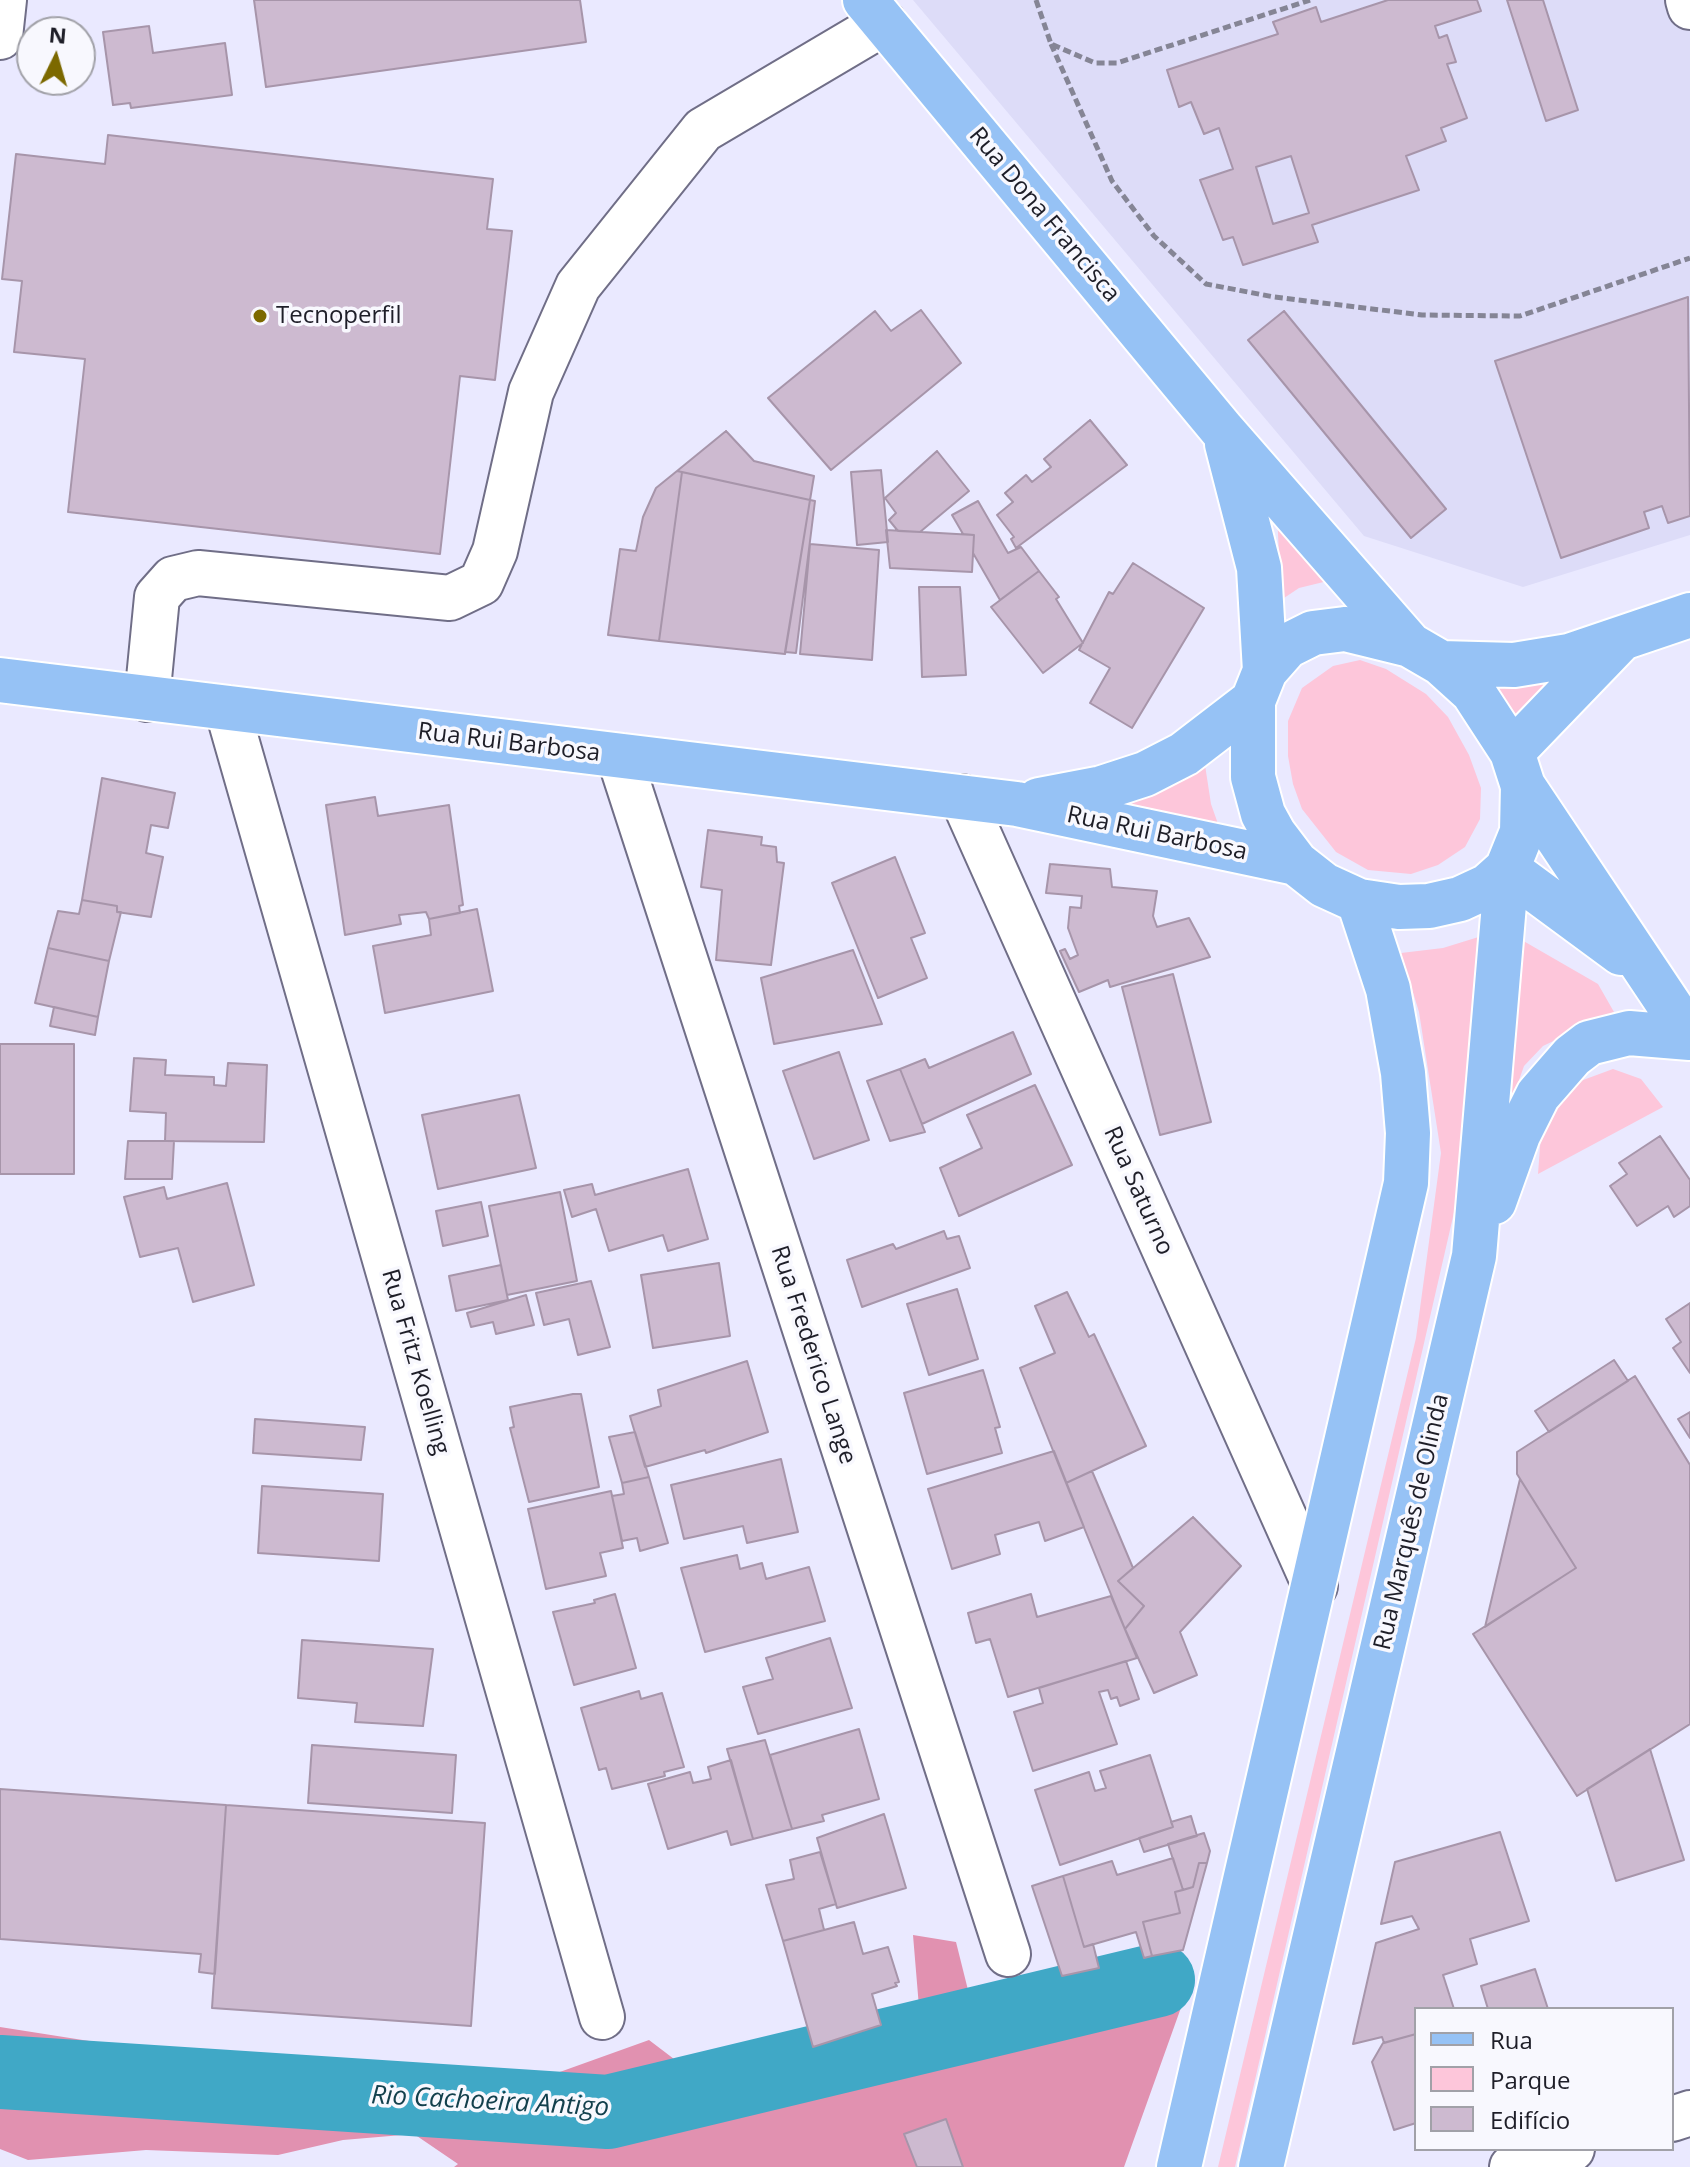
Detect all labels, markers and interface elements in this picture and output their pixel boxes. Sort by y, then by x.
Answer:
north arrow [16,16,96,96]
text: N [48,18,68,50]
street label: Rua Dona Francisca [962,122,1126,308]
place label: Tecnoperfil [276,302,402,330]
marker: Tecnoperfil [251,307,269,325]
street label: Rua Rui Barbosa [416,718,602,768]
street label: Rua Rui Barbosa [1064,801,1250,867]
street label: Rua Saturno [1097,1122,1179,1260]
street label: Rua Frederico Lange [764,1242,862,1468]
street label: Rua Fritz Koelling [375,1266,455,1458]
street label: Rua Marquês de Olinda [1368,1391,1456,1653]
legend [1414,2007,1674,2151]
text: Rua [1490,2023,1533,2056]
text: Parque [1490,2063,1570,2096]
water label: Rio Cachoeira Antigo [370,2080,610,2124]
text: Edifício [1490,2103,1570,2136]

